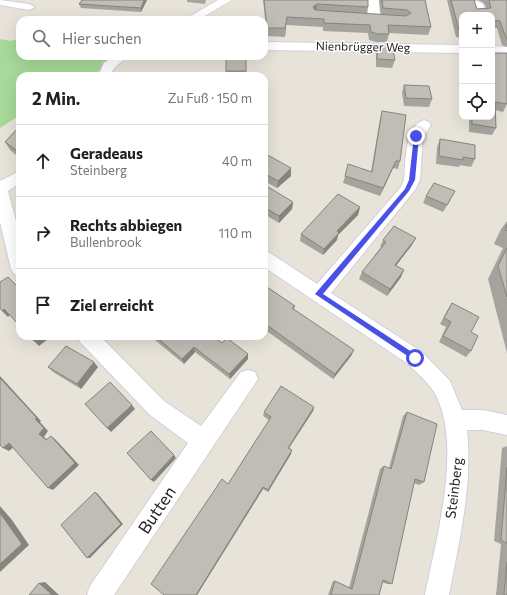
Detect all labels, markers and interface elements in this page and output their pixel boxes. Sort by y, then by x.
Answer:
map controls [459,12,495,120]
button: + [459,12,495,48]
search box [16,16,268,60]
icon: search [30,27,52,49]
text: Hier suchen [62,29,142,47]
street label: Nienbrügger Weg [316,38,411,54]
button: − [459,48,495,84]
button: locate [459,84,495,120]
text: 2 Min. [32,88,80,109]
text: Zu Fuß · 150 m [168,90,252,106]
route end [407,127,425,145]
text: Geradeaus [70,144,143,162]
icon: ahead [32,150,54,172]
text: 40 m [222,153,252,169]
text: Steinberg [70,162,127,178]
text: Rechts abbiegen [70,216,182,234]
icon: right [32,222,54,244]
text: 110 m [219,225,252,241]
text: Bullenbrook [70,234,142,250]
icon: arrive [32,294,54,316]
text: Ziel erreicht [70,296,154,314]
route start [406,349,424,367]
street label: Steinberg [441,456,466,520]
street label: Butten [133,482,180,538]

